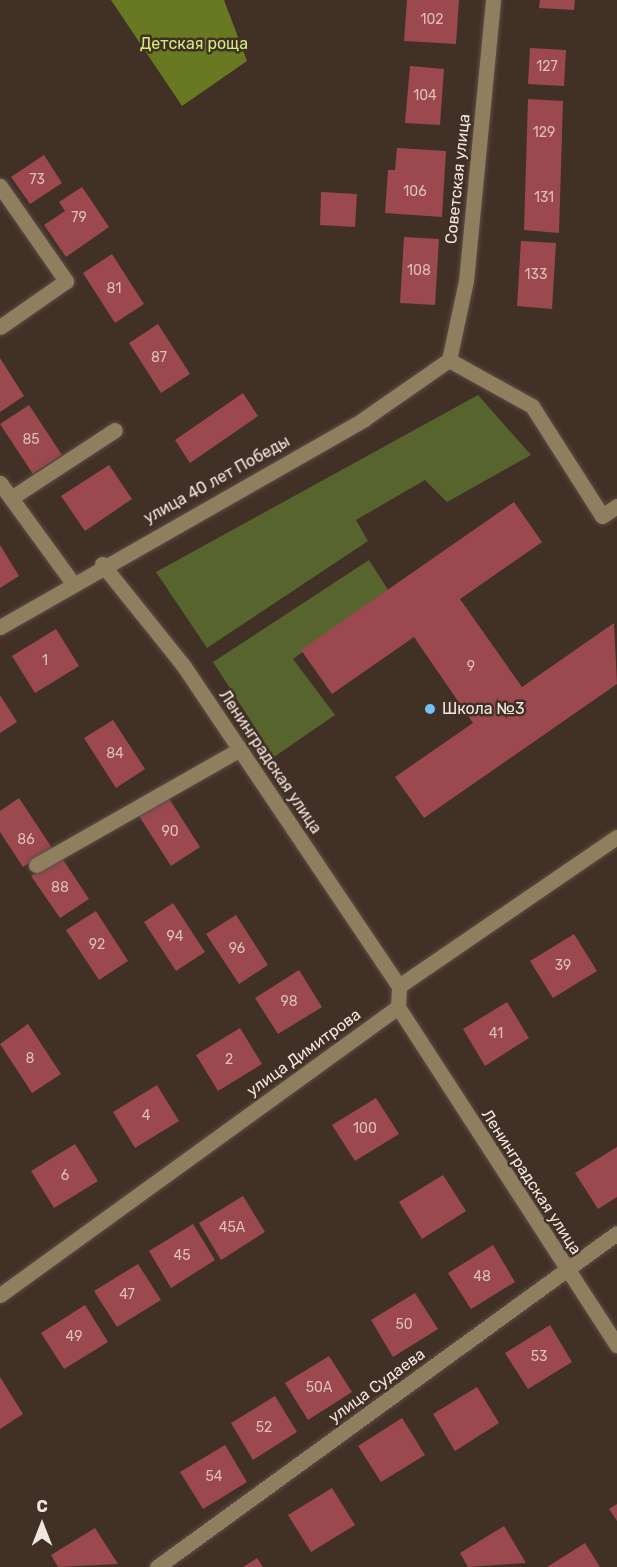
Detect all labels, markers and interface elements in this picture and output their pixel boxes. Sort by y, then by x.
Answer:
house number: 102 [420,12,444,28]
park label: Детская роща [140,34,248,54]
house number: 127 [536,59,558,75]
house number: 104 [413,88,437,104]
street label: Советская улица [442,113,474,245]
house number: 129 [533,125,555,141]
house number: 73 [29,172,45,188]
house number: 106 [403,184,427,200]
house number: 131 [534,190,554,206]
house number: 79 [71,210,87,226]
house number: 108 [407,263,431,279]
house number: 133 [525,267,547,283]
house number: 81 [107,281,121,297]
house number: 87 [151,350,167,366]
house number: 85 [22,432,40,448]
street label: улица 40 лет Победы [141,432,293,528]
house number: 1 [42,653,48,669]
house number: 9 [467,659,475,675]
street label: Ленинградская улица [215,686,325,838]
place label: Школа №3 [442,699,525,719]
marker: Школа №3 [423,702,437,716]
house number: 84 [106,746,124,762]
house number: 90 [161,824,179,840]
house number: 86 [17,832,35,848]
house number: 88 [51,880,69,896]
house number: 94 [167,929,183,945]
house number: 92 [89,937,105,953]
house number: 96 [229,941,245,957]
house number: 39 [555,958,571,974]
house number: 98 [280,994,298,1010]
street label: улица Димитрова [243,1005,365,1101]
house number: 41 [489,1026,503,1042]
house number: 8 [26,1051,34,1067]
house number: 2 [225,1052,233,1068]
street label: Ленинградская улица [477,1106,585,1258]
house number: 4 [142,1108,150,1124]
house number: 100 [353,1121,377,1137]
house number: 6 [61,1168,69,1184]
house number: 45А [219,1220,245,1236]
house number: 45 [173,1248,191,1264]
house number: 48 [473,1269,491,1285]
house number: 47 [119,1287,135,1303]
house number: 50 [395,1317,413,1333]
house number: 49 [66,1329,82,1345]
street label: улица Судаева [325,1345,429,1427]
house number: 53 [531,1349,547,1365]
house number: 50А [306,1380,332,1396]
house number: 52 [256,1420,272,1436]
house number: 54 [205,1469,223,1485]
north arrow [12,1495,72,1555]
text: С [36,1497,48,1516]

